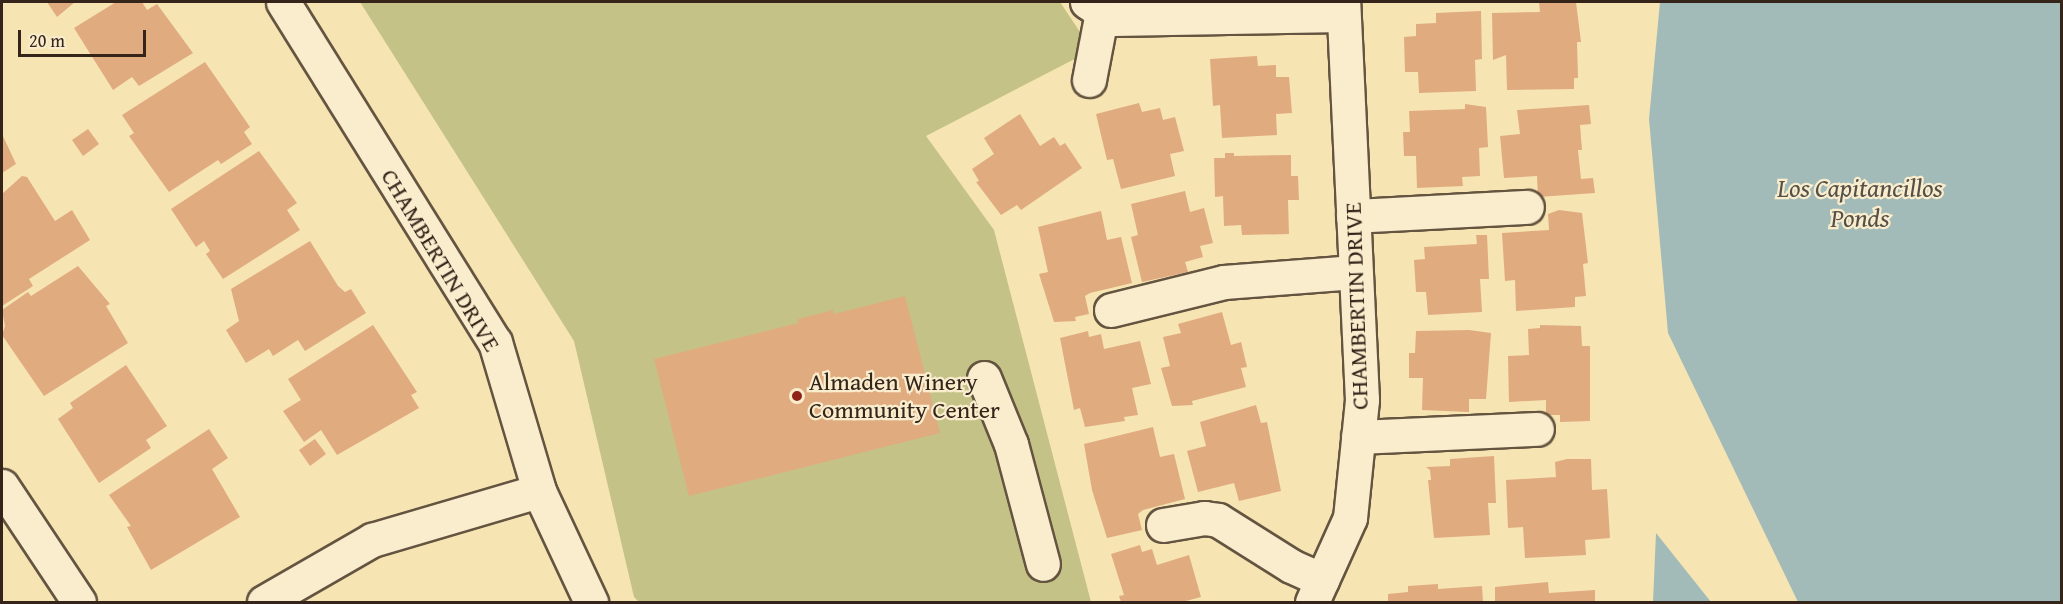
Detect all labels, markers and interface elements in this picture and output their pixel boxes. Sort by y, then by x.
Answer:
scale bar [21,18,148,56]
text: 20 m [29,27,65,54]
street label: CHAMBERTIN DRIVE [375,164,507,356]
water label: Los Capitancillos Ponds [1777,172,1943,234]
street label: CHAMBERTIN DRIVE [1338,202,1374,410]
place label: Almaden Winery Community Center [809,368,1000,424]
marker: Almaden Winery Community Center [790,389,804,403]

